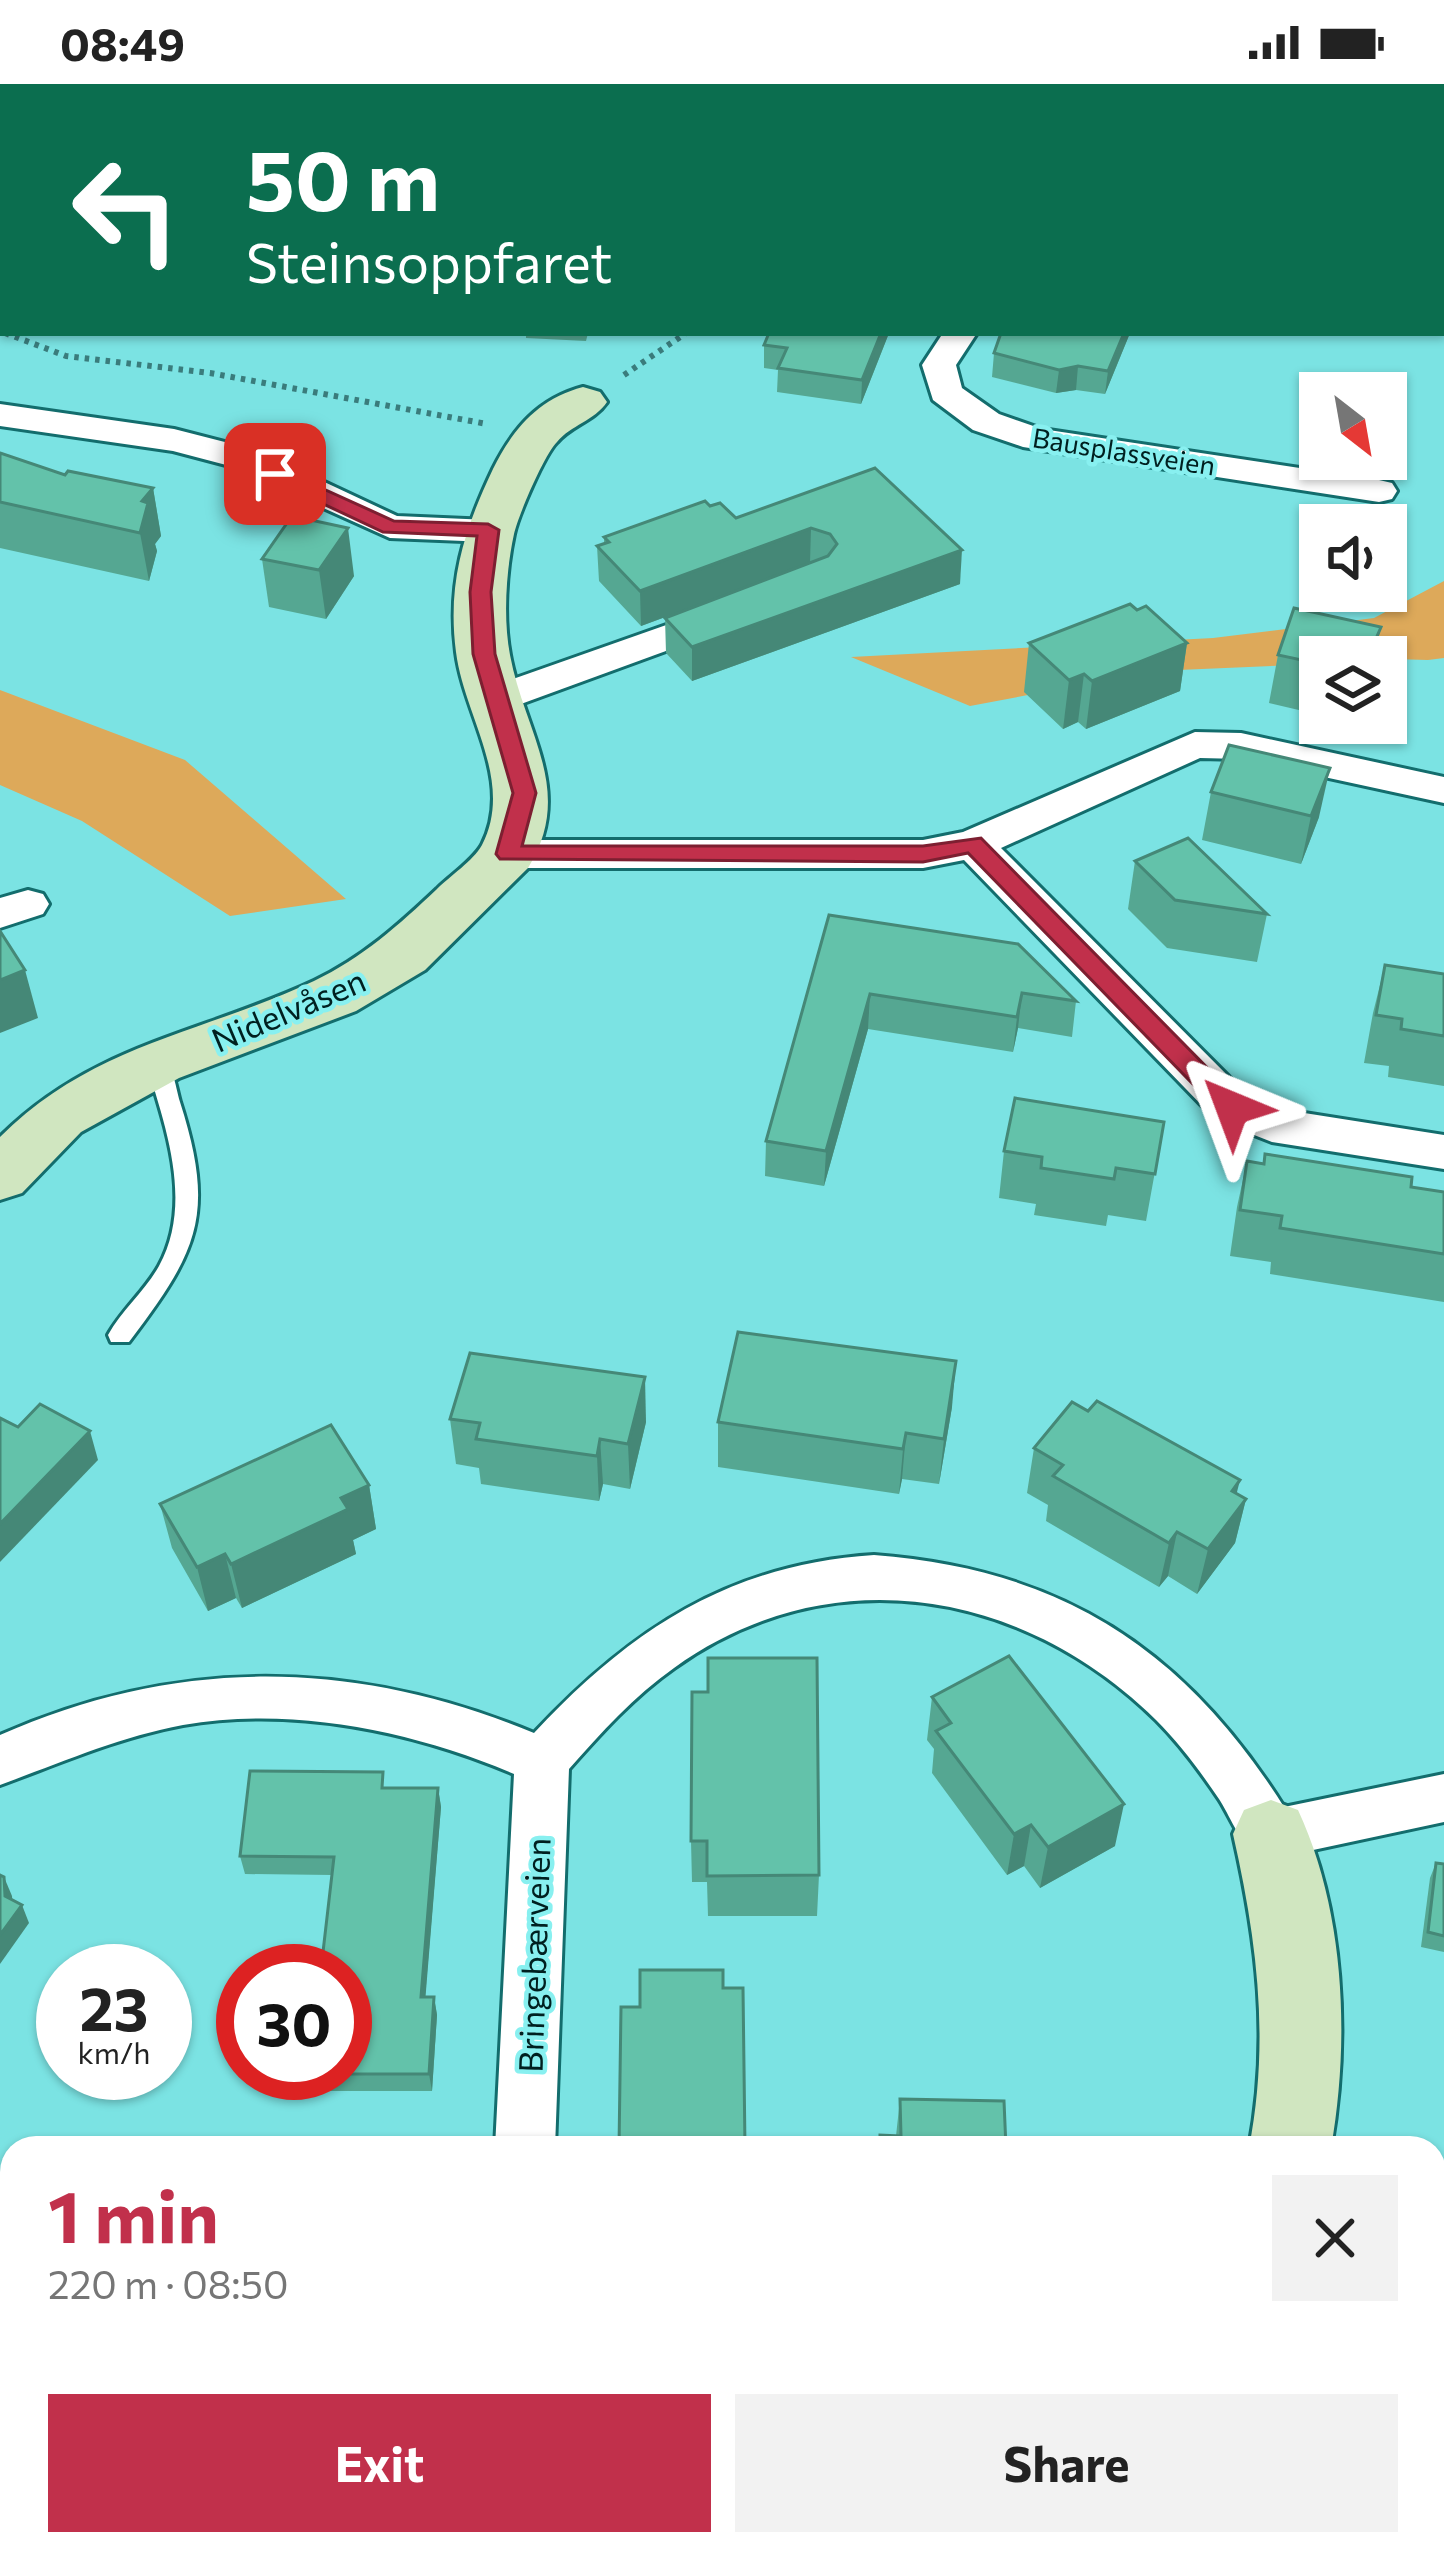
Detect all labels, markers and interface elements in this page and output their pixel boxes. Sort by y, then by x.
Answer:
text: 08:49 [60,15,185,70]
text: 50 m [246,126,440,228]
icon: left [48,132,204,288]
text: Steinsoppfaret [246,228,612,294]
north arrow [1299,372,1407,480]
map controls [1299,372,1407,744]
street label: Bausplassveien [1030,420,1218,482]
pin [224,423,326,525]
icon: arrive [242,441,308,507]
button: sound [1299,504,1407,612]
button: layers [1299,636,1407,744]
street label: Nidelvåsen [205,958,371,1060]
position arrow [1169,1045,1295,1171]
street label: Bringebærveien [508,1837,558,2073]
speed limit sign: 30 [216,1944,372,2100]
text: 23 [79,1970,149,2043]
text: km/h [78,2033,150,2070]
text: 1 min [48,2170,219,2258]
button: close [1272,2175,1398,2301]
text: 220 m · 08:50 [48,2259,288,2307]
button: Exit [48,2394,711,2532]
button: Share [735,2394,1398,2532]

